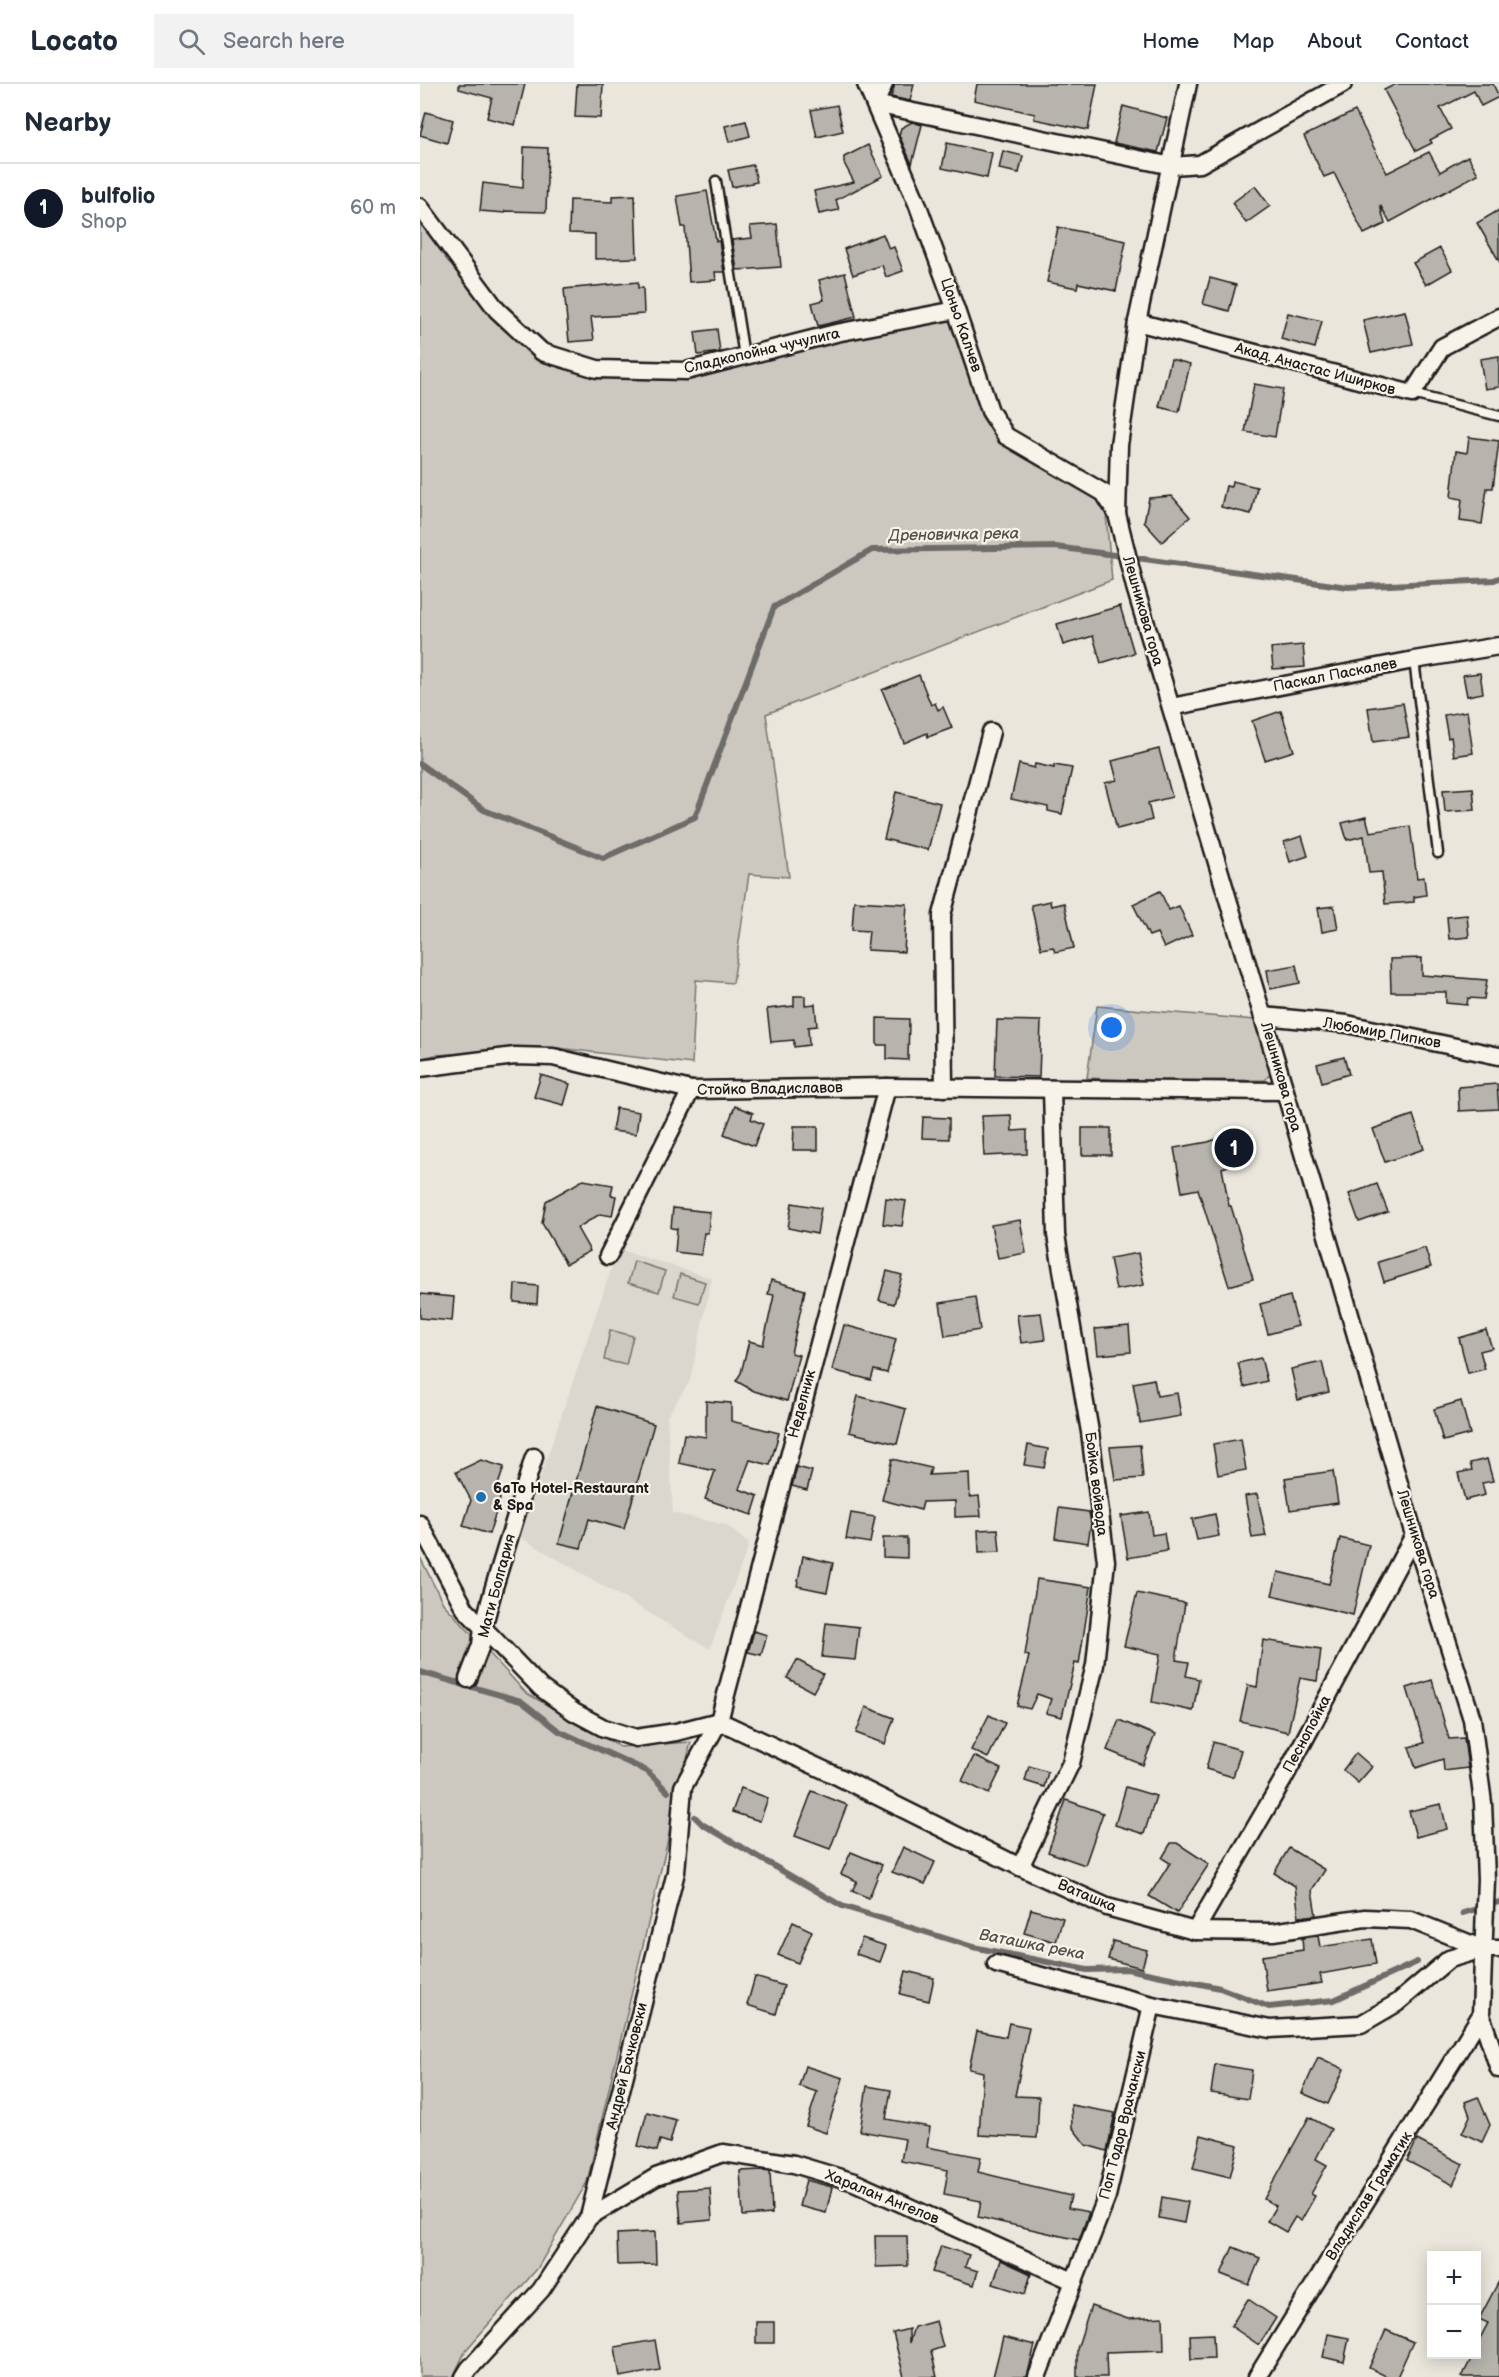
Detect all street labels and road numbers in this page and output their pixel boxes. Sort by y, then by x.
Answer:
street label: Цоньо Калчев [936,276,986,375]
street label: Сладкопойна чучулига [682,324,842,378]
street label: Акад. Анастас Иширков [1232,338,1398,400]
street label: Лешникова гора [1118,553,1168,668]
street label: Паскал Паскалев [1272,654,1399,696]
street label: Любомир Пипков [1321,1013,1443,1053]
street label: Лешникова гора [1256,1019,1306,1134]
street label: Стойко Владиславов [697,1078,843,1100]
street label: Неделник [784,1368,820,1440]
street label: Бойка войвода [1080,1431,1112,1537]
street label: Лешникова гора [1392,1486,1444,1601]
street label: Мати Болгария [474,1532,520,1640]
street label: Песнопойка [1279,1692,1335,1776]
street label: Ваташка [1055,1875,1119,1917]
street label: Андрей Бачковски [602,2001,652,2132]
street label: Поп Тодор Врачански [1095,2048,1151,2202]
street label: Владислав Граматик [1322,2128,1416,2264]
street label: Харалан Ангелов [822,2165,942,2229]

